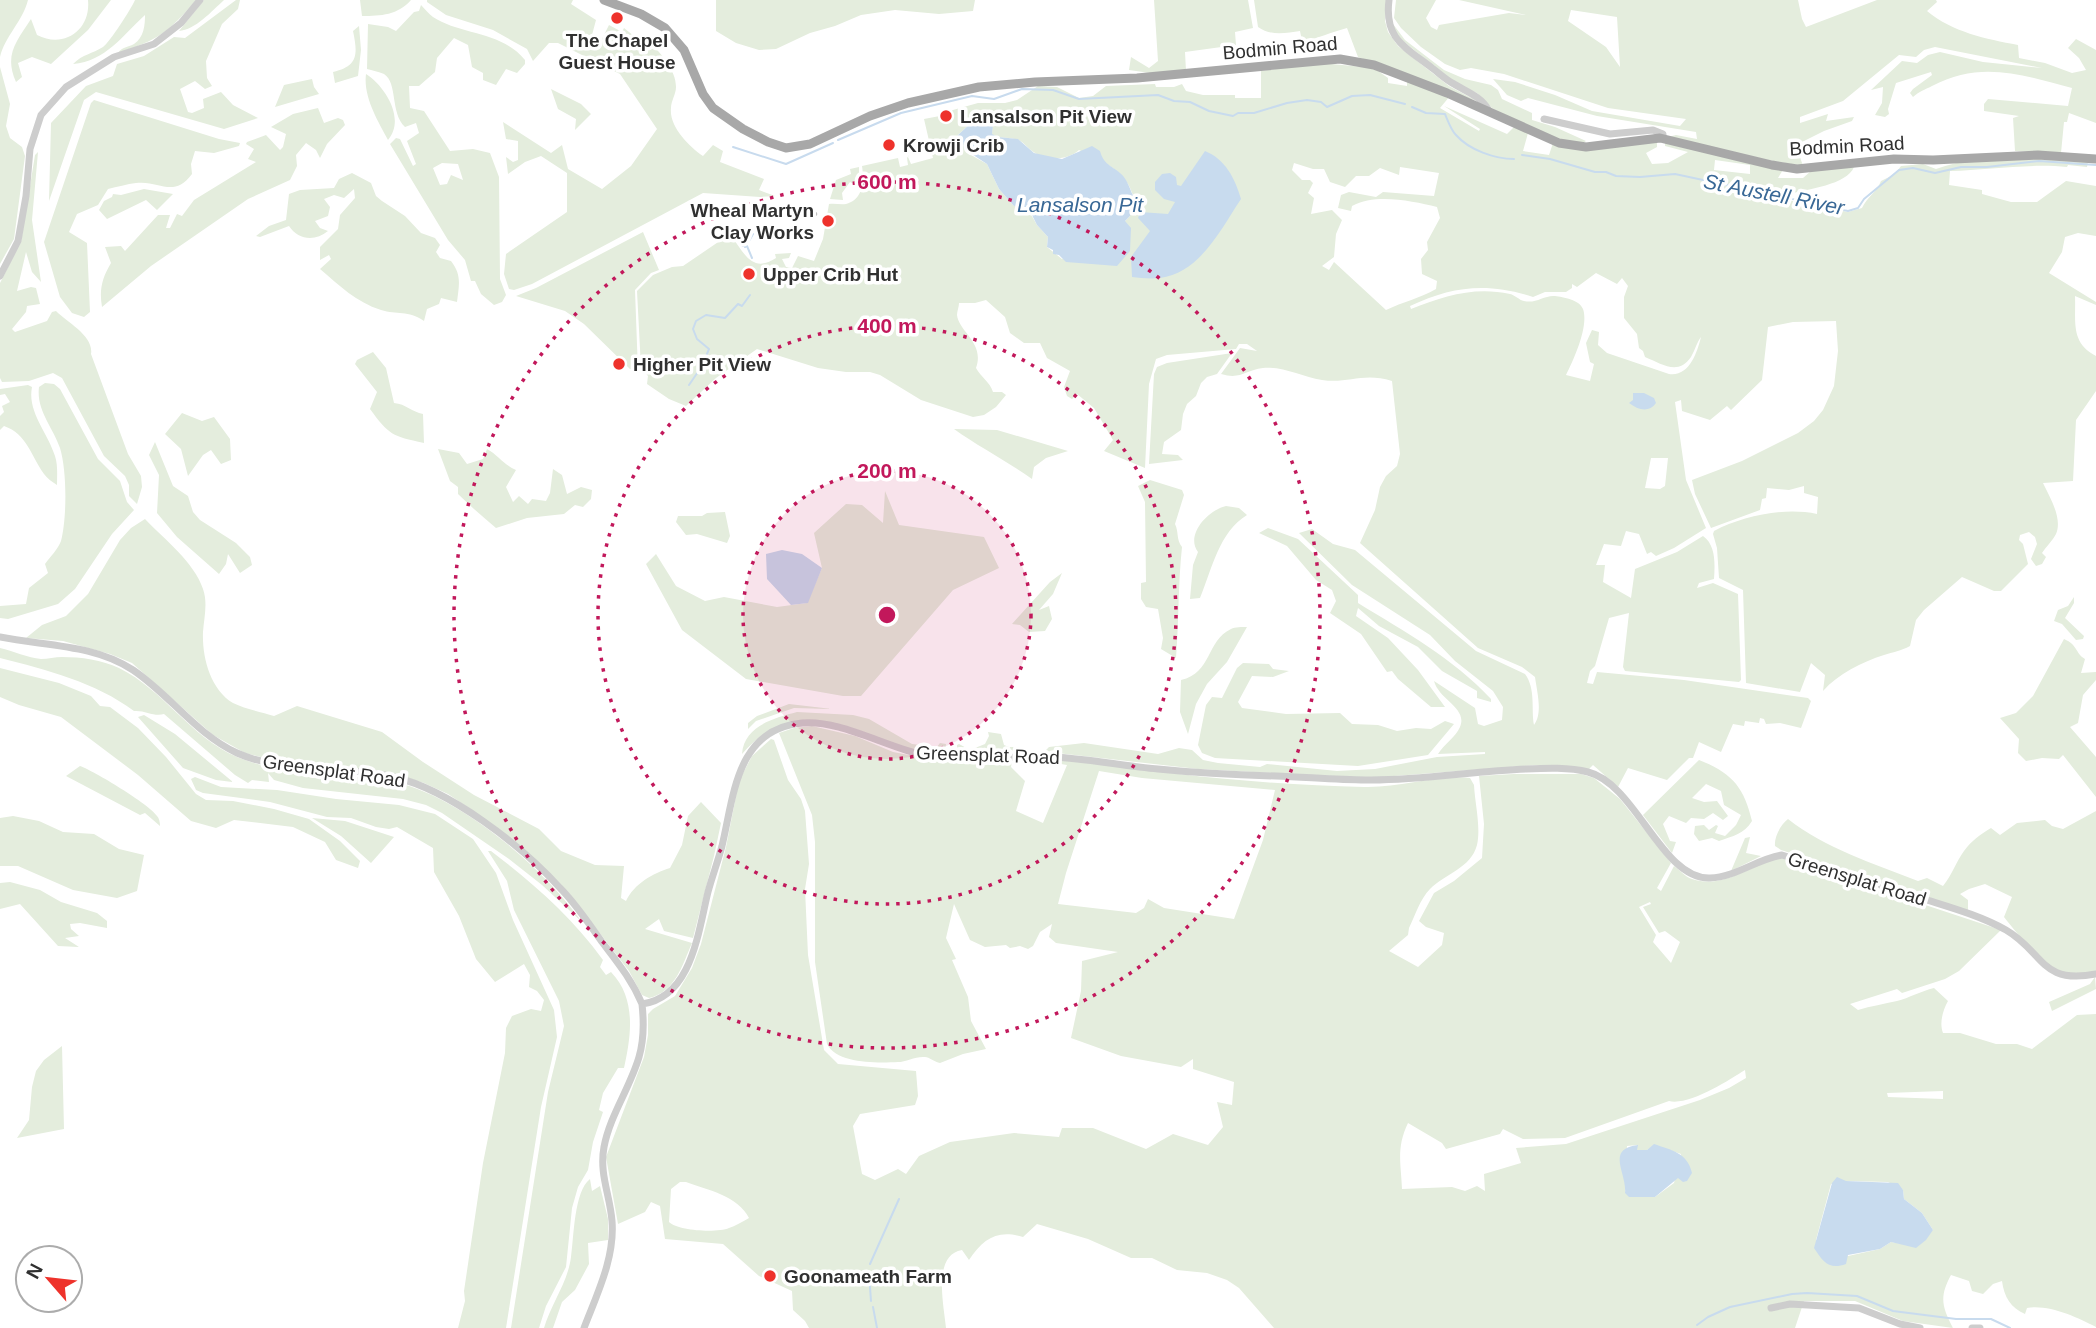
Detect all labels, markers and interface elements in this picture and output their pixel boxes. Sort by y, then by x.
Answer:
marker: The Chapel Guest House [609,10,625,26]
place label: The Chapel Guest House [558,30,676,73]
street label: Bodmin Road [1222,33,1338,63]
place label: Lansalson Pit View [960,106,1132,127]
marker: Lansalson Pit View [938,108,954,124]
street label: Bodmin Road [1789,133,1905,159]
place label: Krowji Crib [903,135,1004,156]
marker: Krowji Crib [881,137,897,153]
water label: St Austell River [1702,169,1847,219]
text: 600 m [857,170,917,193]
water label: Lansalson Pit [1017,193,1144,216]
place label: Wheal Martyn Clay Works [690,200,814,243]
marker: Wheal Martyn Clay Works [820,213,836,229]
place label: Upper Crib Hut [763,264,899,285]
marker: Upper Crib Hut [741,266,757,282]
text: 400 m [857,314,917,337]
place label: Higher Pit View [633,354,771,375]
marker: Higher Pit View [611,356,627,372]
text: 200 m [857,459,917,482]
centre of rings [875,603,899,627]
street label: Greensplat Road [916,742,1060,768]
street label: Greensplat Road [261,751,407,791]
street label: Greensplat Road [1785,848,1929,910]
north arrow [14,1244,84,1314]
text: N [22,1260,47,1282]
place label: Goonameath Farm [784,1266,952,1287]
marker: Goonameath Farm [762,1268,778,1284]

